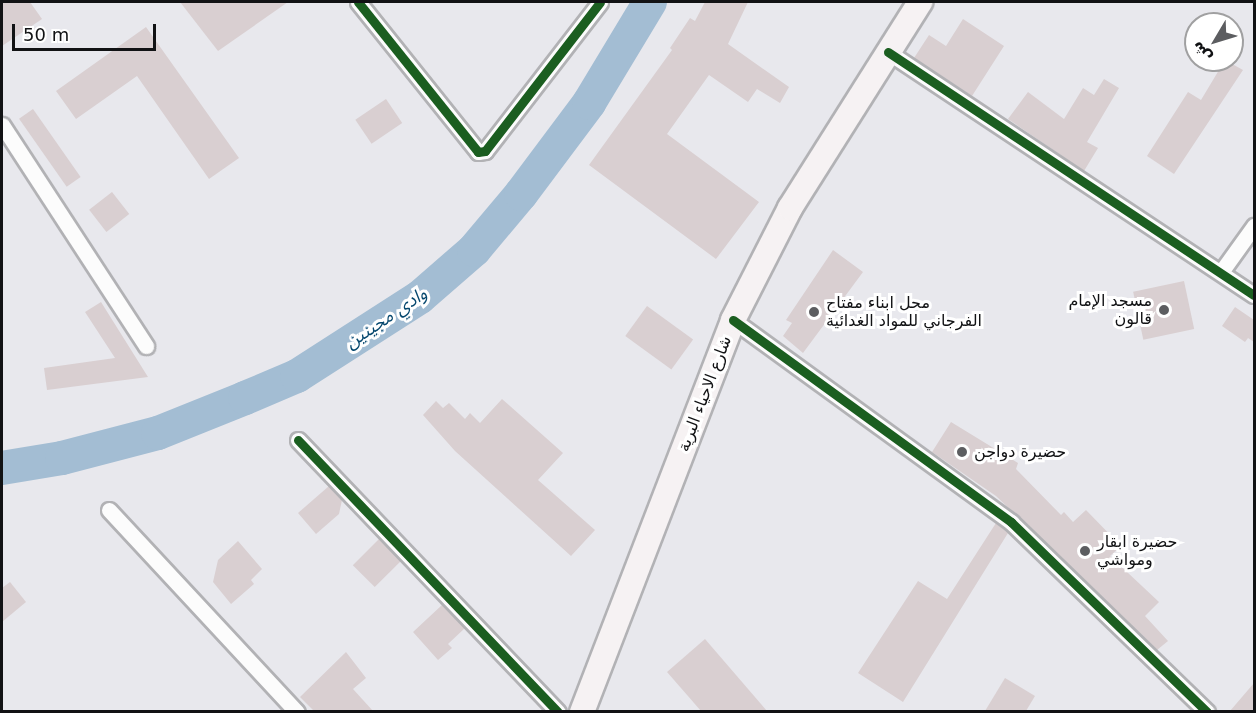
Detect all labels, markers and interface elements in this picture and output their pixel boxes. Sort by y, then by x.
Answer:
scale bar [15,12,159,50]
north arrow [1184,12,1244,72]
text: 50 m [23,24,69,45]
text: ش [1187,38,1215,67]
water label: وادي مجينين [341,283,431,353]
place label: مسجد الإمام قالون [1068,291,1152,329]
place label: محل ابناء مفتاح الفرجاني للمواد الغدائية [826,293,982,331]
marker: مسجد الإمام قالون [1157,303,1171,317]
marker: محل ابناء مفتاح الفرجاني للمواد الغدائية [807,305,821,319]
street label: شارع الاحياء البرية [674,333,736,455]
place label: حضيرة دواجن [974,442,1066,462]
marker: حضيرة دواجن [955,445,969,459]
place label: حضيرة ابقار ومواشي [1097,532,1177,570]
marker: حضيرة ابقار ومواشي [1078,544,1092,558]

